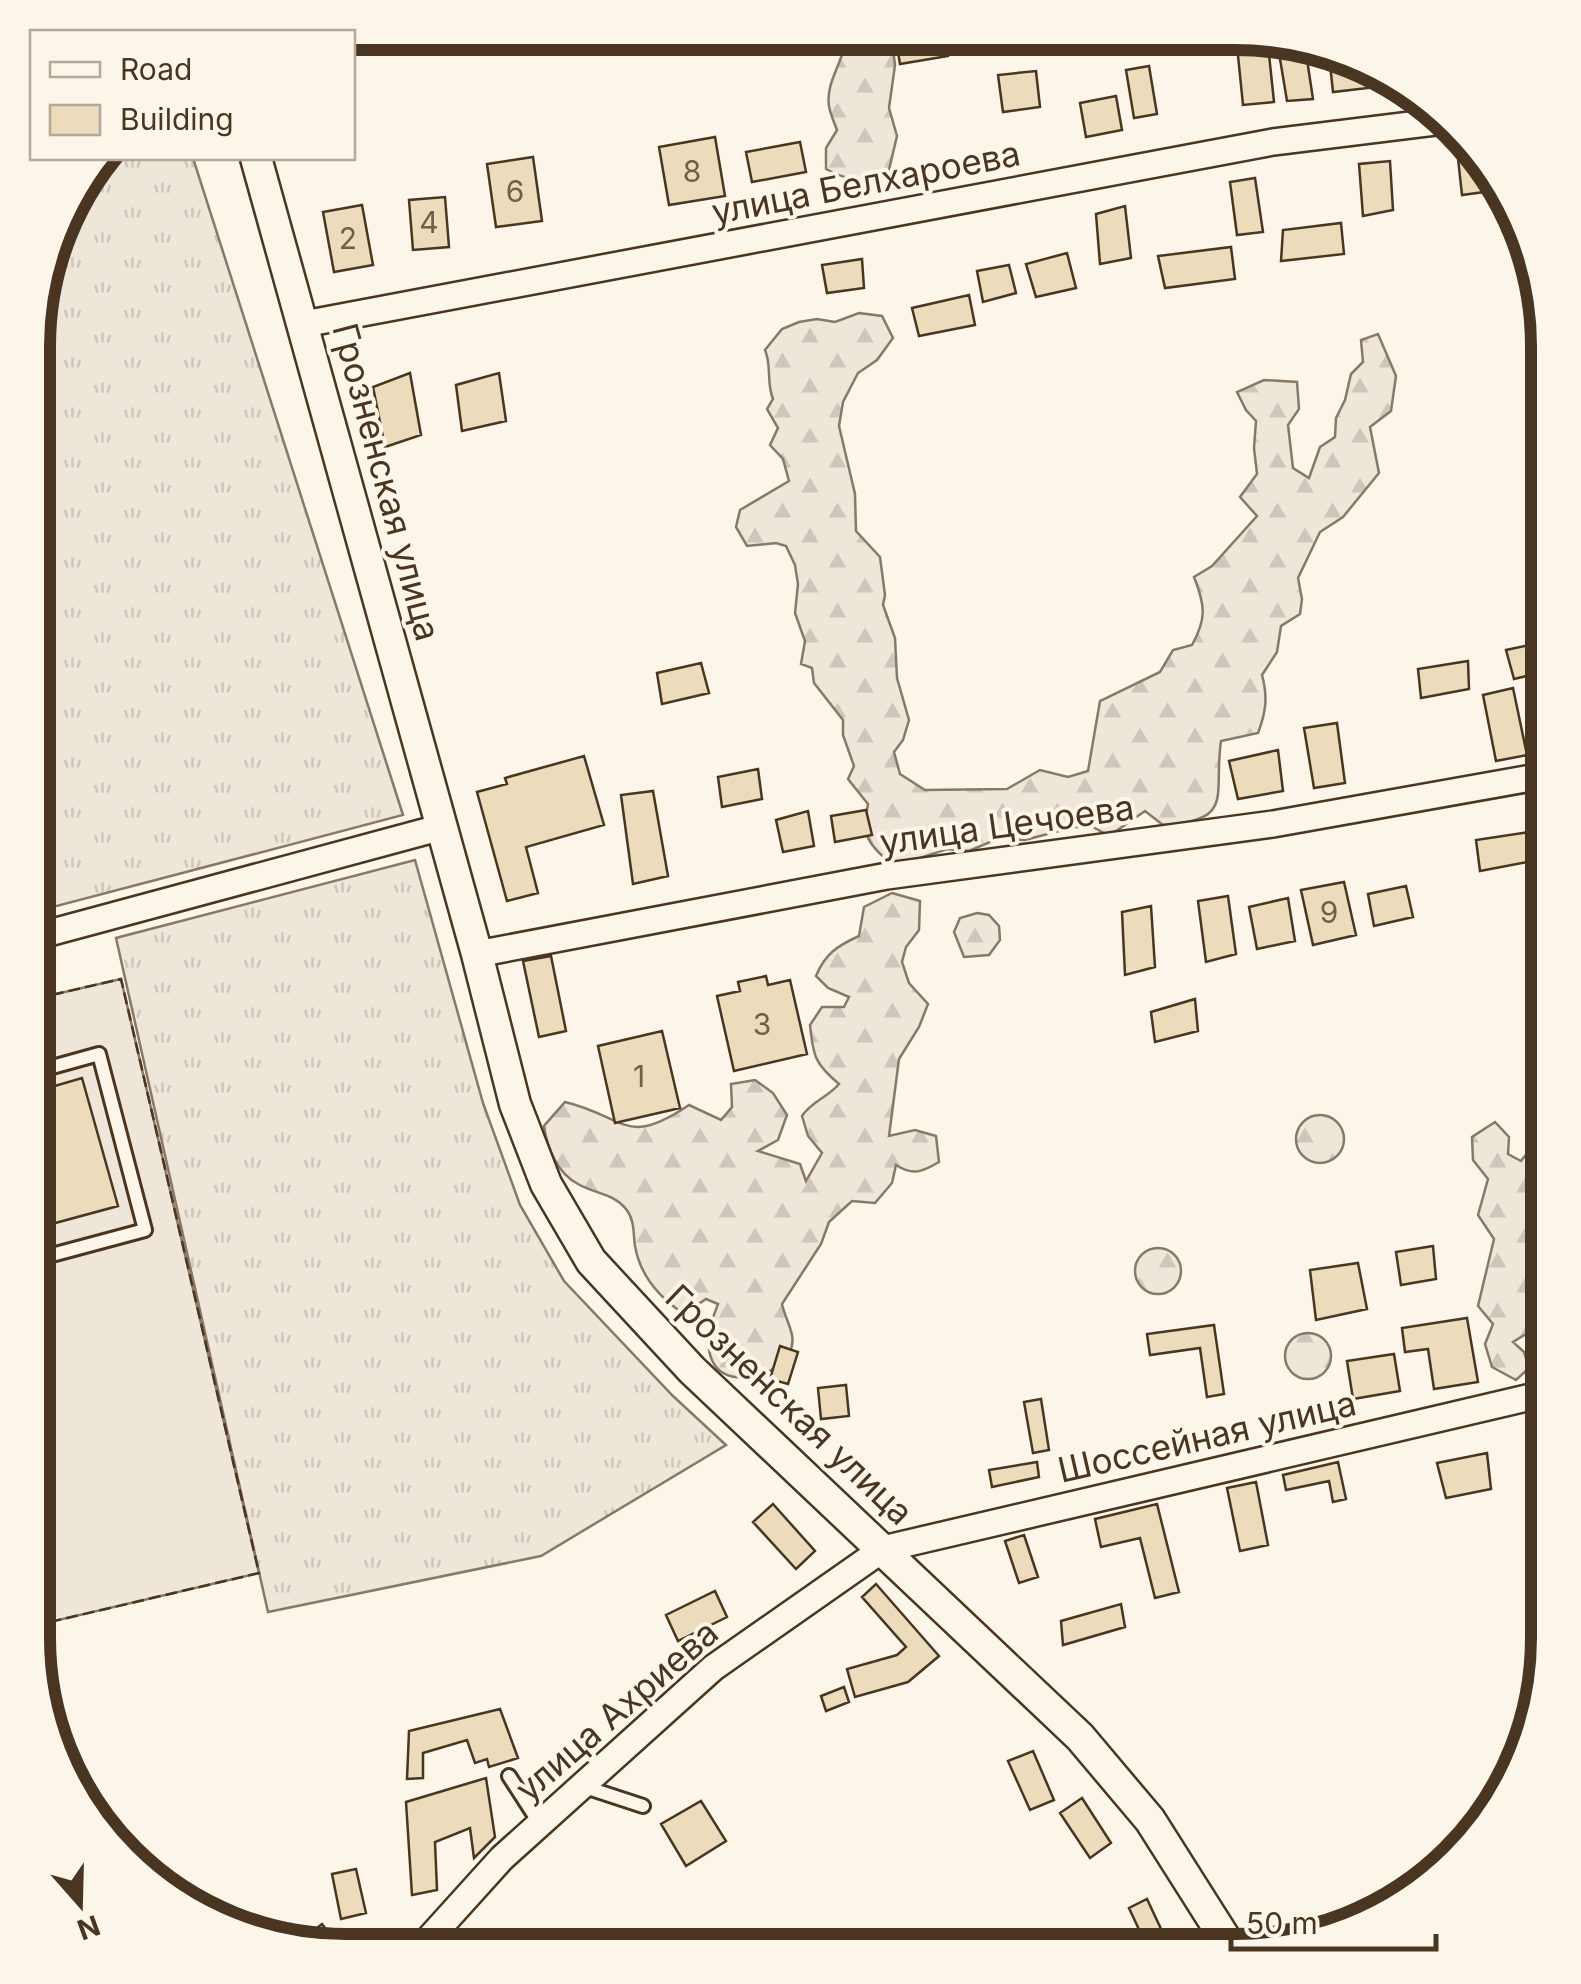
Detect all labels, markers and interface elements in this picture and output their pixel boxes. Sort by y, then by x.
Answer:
legend [30,30,355,160]
text: Road [120,51,192,87]
text: Building [120,101,234,137]
street label: улица Белхароева [708,131,1024,233]
house number: 8 [683,153,701,189]
house number: 6 [506,173,524,209]
house number: 4 [419,204,439,240]
house number: 2 [339,220,357,256]
street label: Грозненская улица [324,318,450,645]
street label: улица Цечоева [877,785,1137,863]
house number: 9 [1320,894,1338,930]
house number: 3 [753,1006,771,1042]
house number: 1 [633,1058,645,1094]
street label: Грозненская улица [657,1276,922,1533]
street label: Шоссейная улица [1054,1381,1360,1491]
street label: улица Ахриева [507,1611,726,1810]
north arrow [30,1854,130,1954]
scale bar [1231,1889,1436,1951]
text: 50 m [1246,1905,1318,1941]
text: N [73,1908,104,1947]

